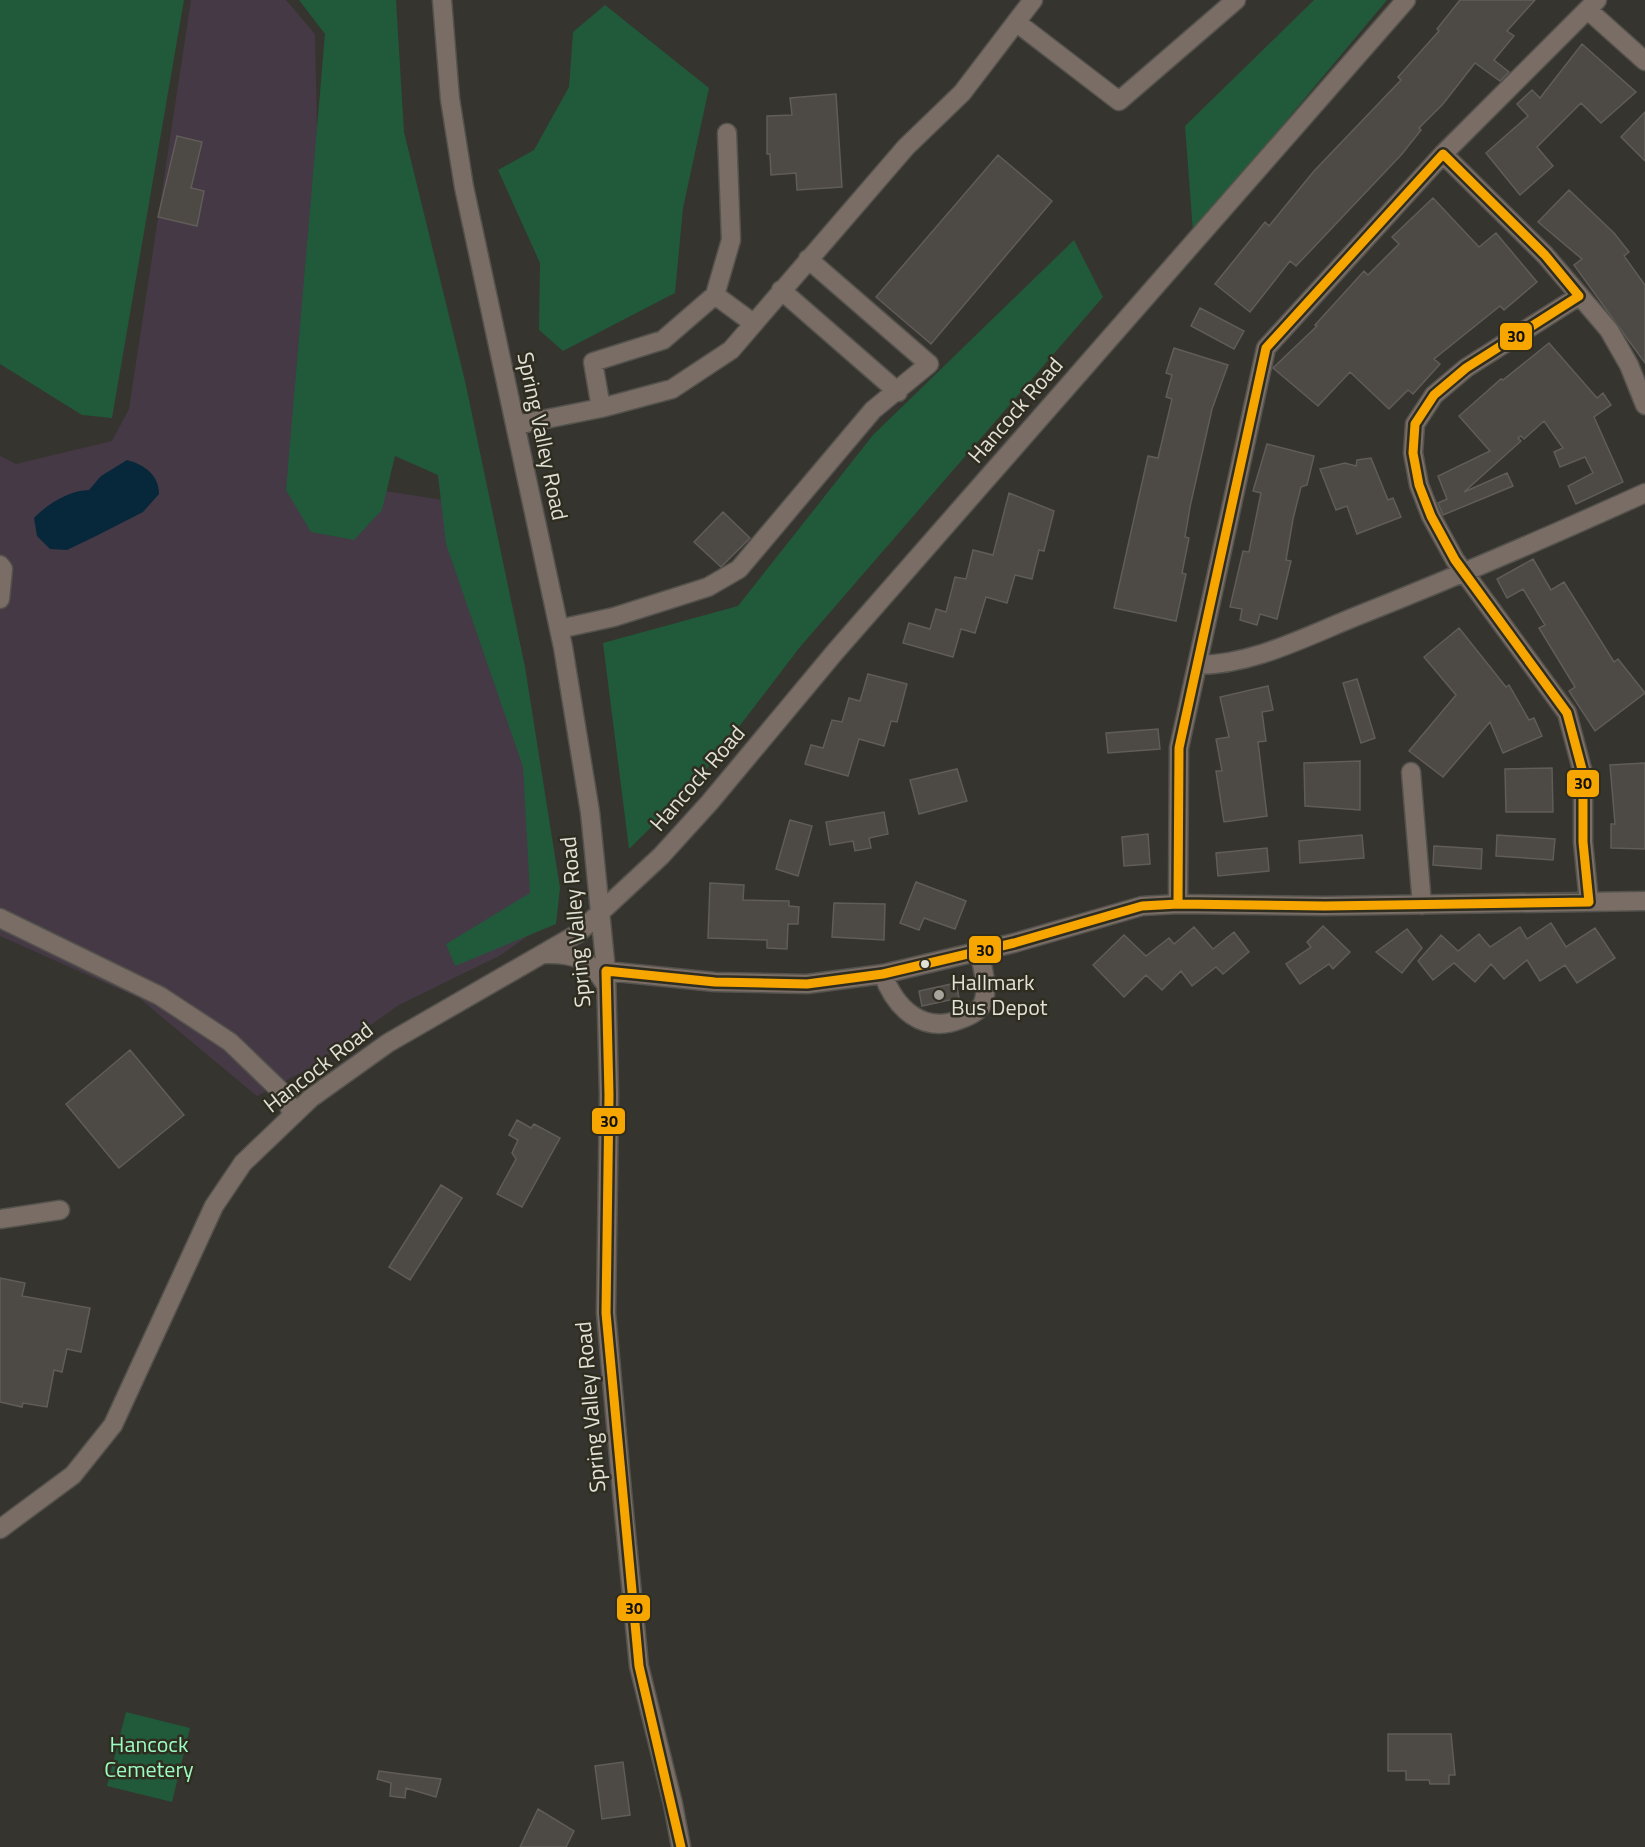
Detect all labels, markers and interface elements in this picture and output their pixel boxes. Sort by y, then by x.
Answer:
line badge: 30 [1499,322,1533,351]
text: 30 [1507,324,1525,348]
street label: Spring Valley Road [509,349,577,523]
street label: Hancock Road [959,349,1071,471]
street label: Hancock Road [641,717,753,839]
line badge: 30 [1566,769,1600,798]
text: 30 [1574,771,1592,795]
street label: Spring Valley Road [551,835,599,1009]
line badge: 30 [968,935,1002,964]
text: 30 [976,938,994,962]
unlabelled marker [919,958,931,970]
place label: Hallmark Bus Depot [951,965,1048,1024]
marker: Hallmark Bus Depot [932,988,946,1002]
street label: Hancock Road [256,1013,380,1121]
line badge: 30 [591,1107,626,1135]
text: 30 [600,1109,618,1133]
street label: Spring Valley Road [566,1320,614,1494]
line badge: 30 [616,1594,651,1622]
text: 30 [625,1596,643,1620]
park label: Hancock Cemetery [104,1727,194,1786]

